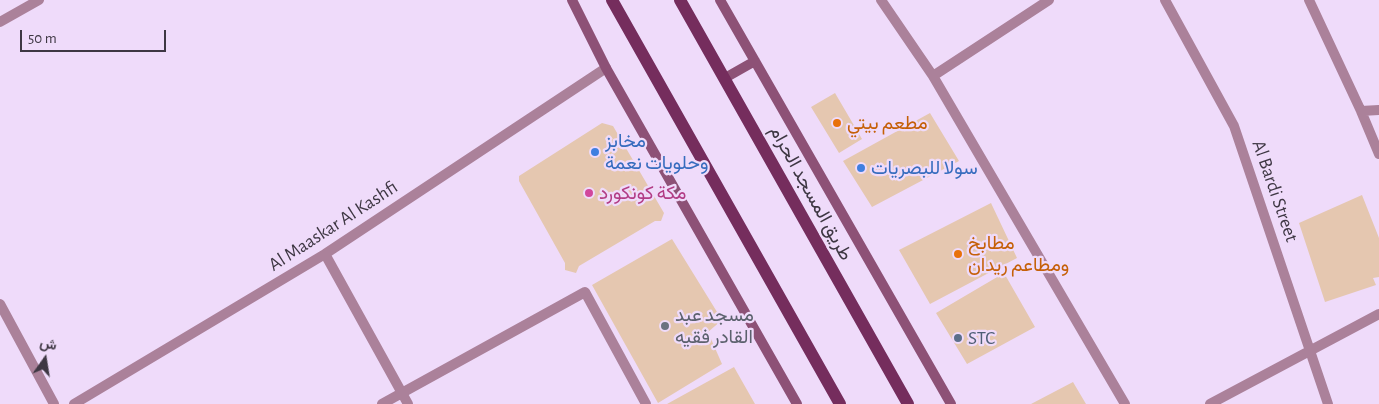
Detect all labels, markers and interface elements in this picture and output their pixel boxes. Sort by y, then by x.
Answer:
scale bar [22,20,169,52]
text: 50 m [28,31,57,46]
place label: مطعم بيتي [847,112,928,134]
marker: مطعم بيتي [831,117,843,129]
street label: طريق المسجد الحرام [764,121,858,265]
place label: مخابز وحلويات نعمة [605,130,708,174]
street label: Al Bardi Street [1247,137,1303,245]
marker: مخابز وحلويات نعمة [589,146,601,158]
place label: سولا للبصريات [871,157,978,179]
marker: سولا للبصريات [855,162,867,174]
street label: Al Maaskar Al Kashfi [264,176,402,276]
place label: مكة كونكورد [599,182,686,204]
marker: مكة كونكورد [583,187,595,199]
place label: مطابخ ومطاعم ريدان [968,232,1069,276]
marker: مطابخ ومطاعم ريدان [952,248,964,260]
place label: مسجد عبد القادر فقيه [675,304,754,348]
marker: مسجد عبد القادر فقيه [659,320,671,332]
place label: STC [968,327,995,349]
marker: STC [952,332,964,344]
north arrow [20,334,70,384]
text: ش [39,336,58,353]

